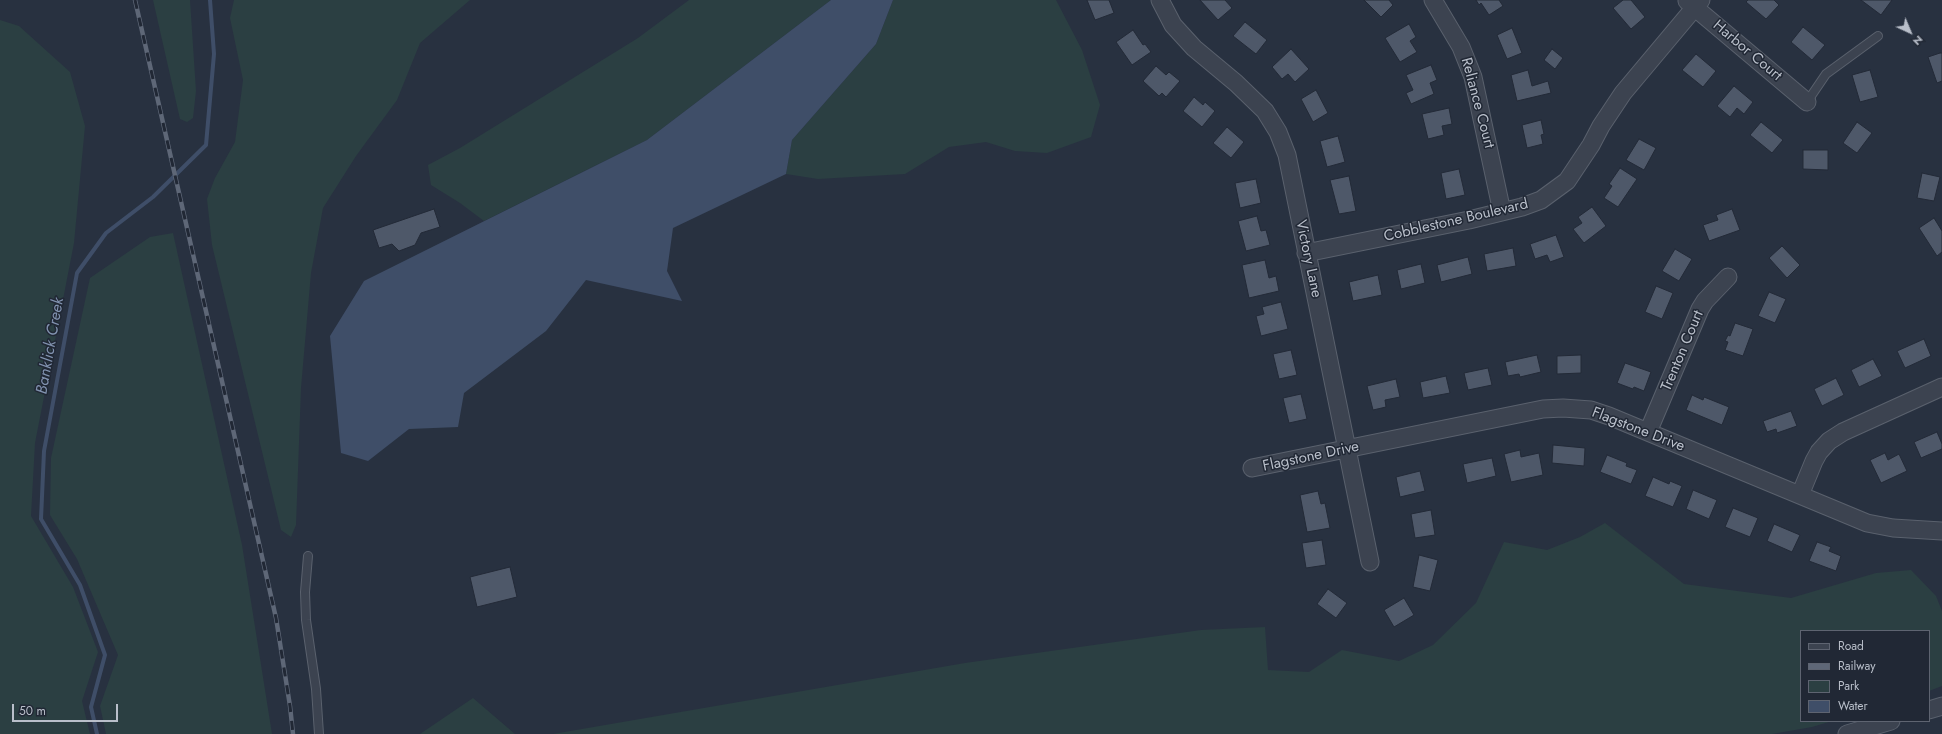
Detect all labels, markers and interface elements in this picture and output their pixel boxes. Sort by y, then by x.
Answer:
north arrow [1890,12,1930,52]
street label: Harbor Court [1709,17,1785,85]
text: N [1910,32,1927,49]
street label: Reliance Court [1456,56,1498,150]
street label: Cobblestone Boulevard [1382,196,1530,246]
street label: Victory Lane [1291,218,1325,300]
water label: Banklick Creek [33,296,69,396]
street label: Trenton Court [1658,308,1708,394]
street label: Flagstone Drive [1589,404,1687,456]
street label: Flagstone Drive [1261,438,1361,476]
legend [1800,630,1930,722]
text: Road [1838,637,1864,655]
text: Railway [1838,657,1876,675]
text: Park [1838,677,1859,695]
scale bar [14,696,120,722]
text: Water [1838,697,1868,715]
text: 50 m [19,702,46,720]

